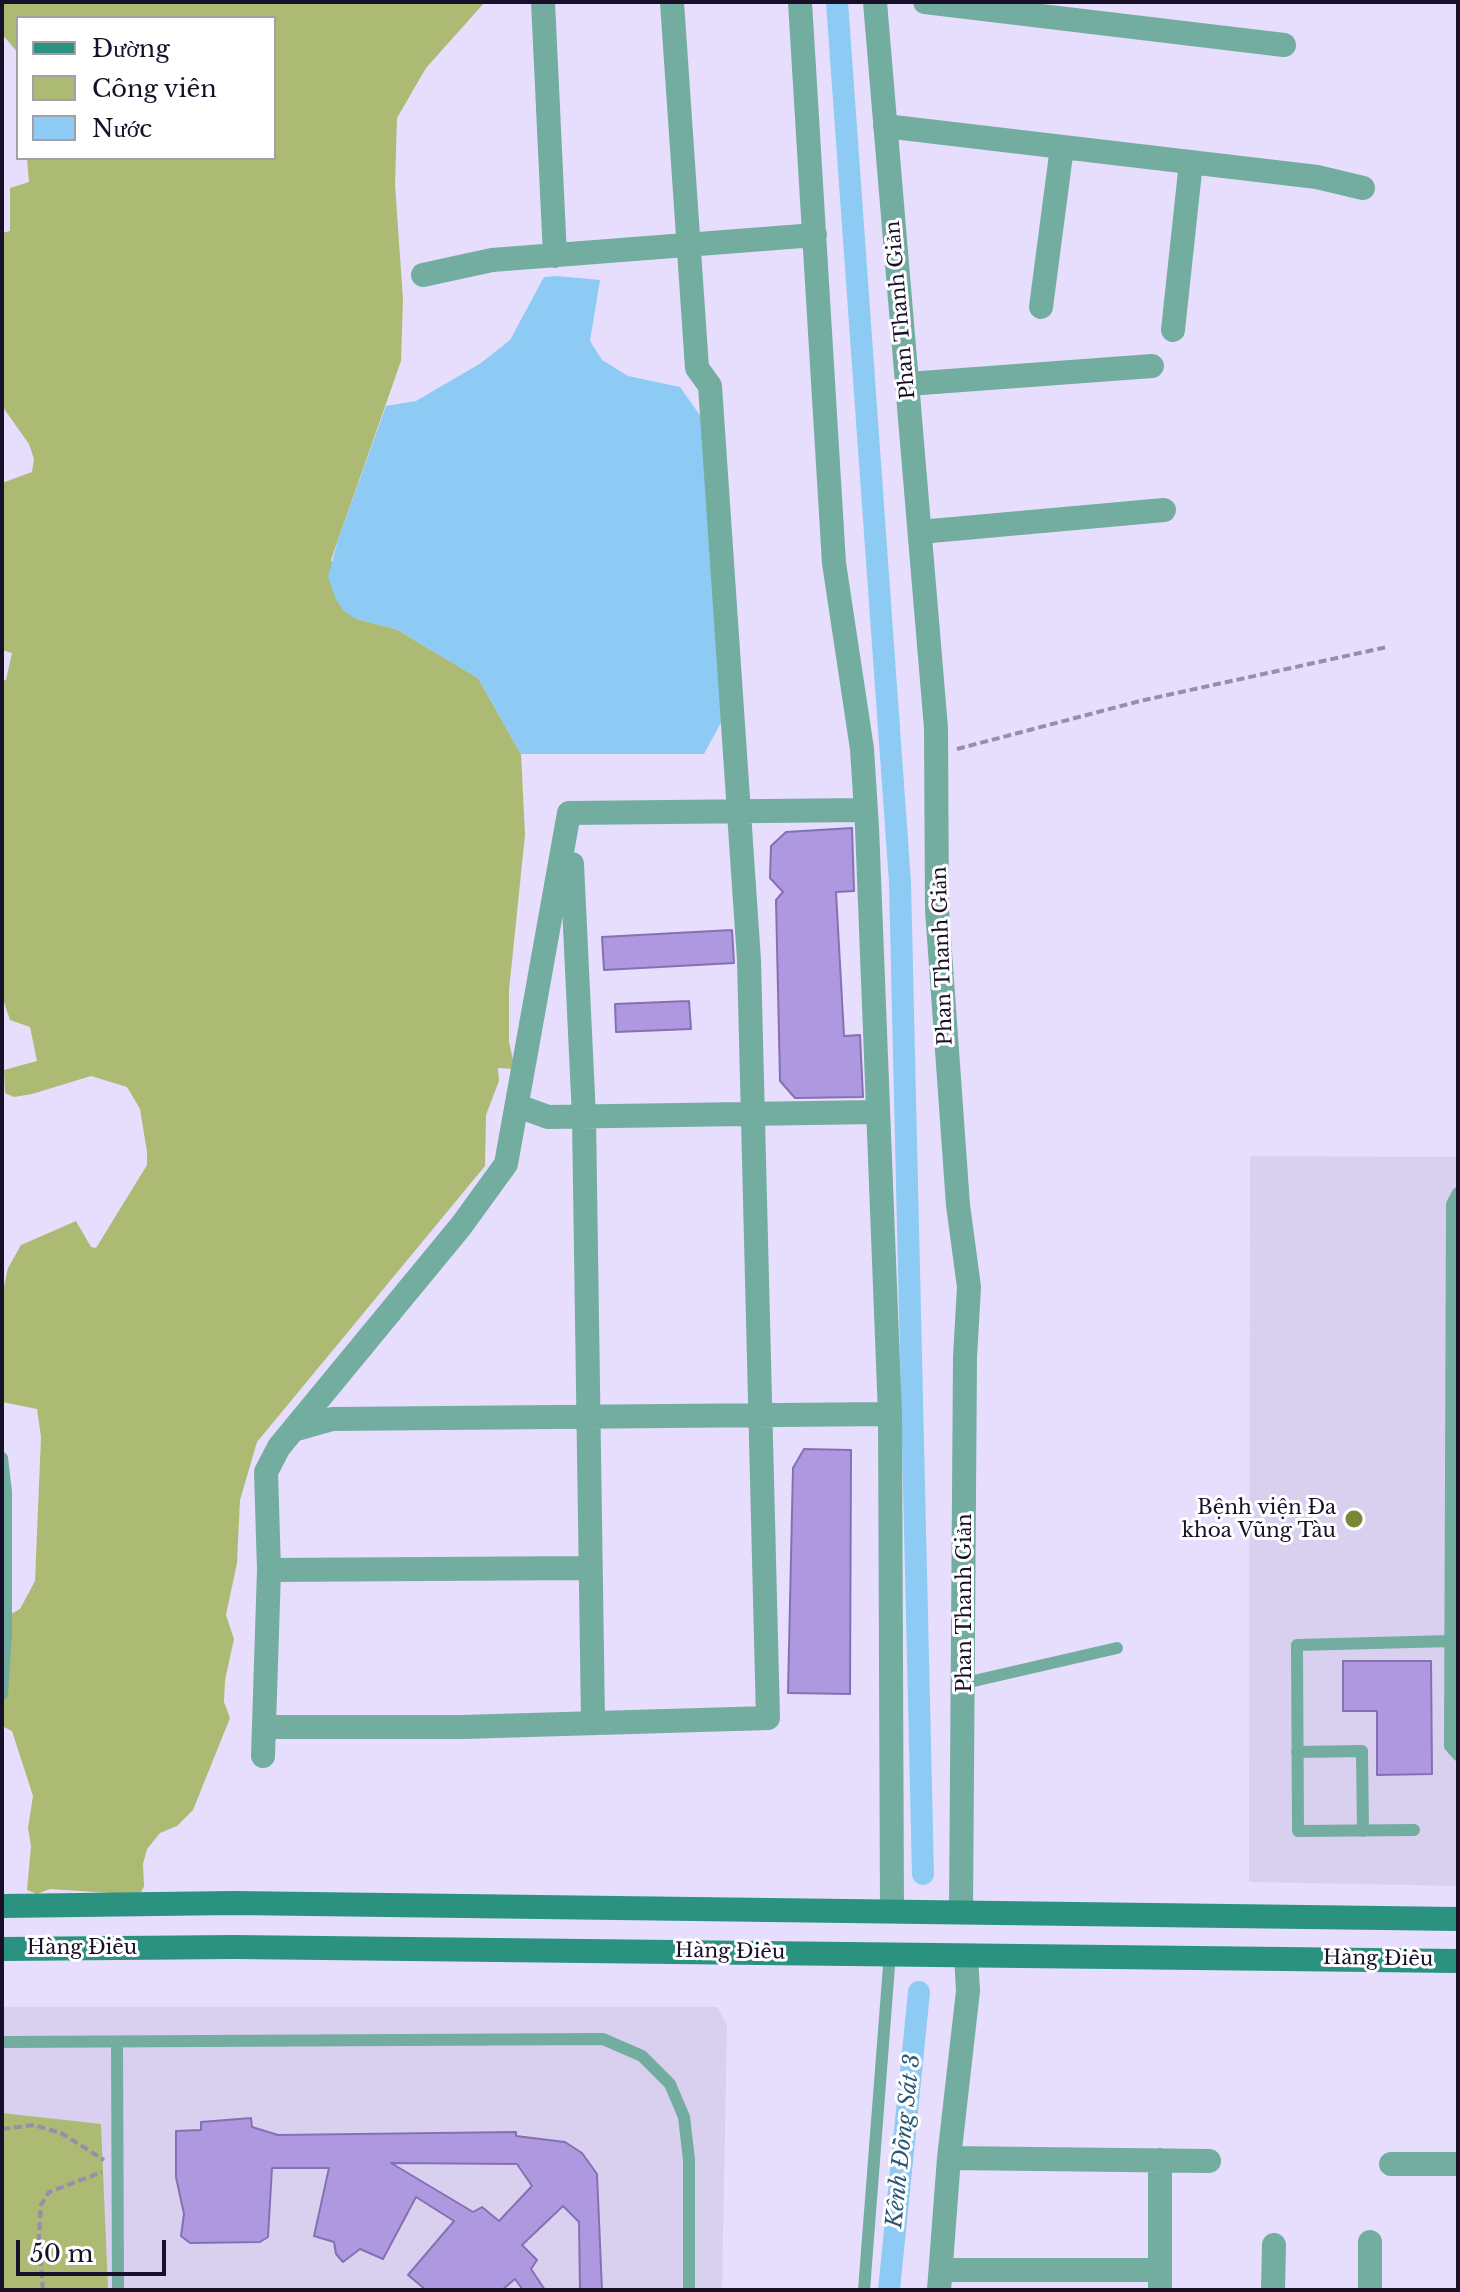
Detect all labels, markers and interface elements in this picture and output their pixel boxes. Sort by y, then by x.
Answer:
legend [16,16,276,160]
text: Đường [92,34,170,63]
text: Công viên [92,74,217,103]
text: Nước [92,114,152,143]
street label: Phan Thanh Giản [881,220,921,400]
street label: Phan Thanh Giản [928,866,958,1046]
place label: Bệnh viện Đa khoa Vũng Tàu [1182,1496,1336,1543]
marker: Bệnh viện Đa khoa Vũng Tàu [1343,1508,1365,1530]
street label: Phan Thanh Giản [953,1513,977,1693]
street label: Hàng Điều [27,1936,137,1960]
street label: Hàng Điều [675,1939,785,1965]
street label: Hàng Điều [1323,1946,1433,1972]
water label: Kênh Đồng Sát 3 [882,2053,926,2229]
scale bar [20,2224,170,2274]
text: 50 m [30,2239,93,2268]

